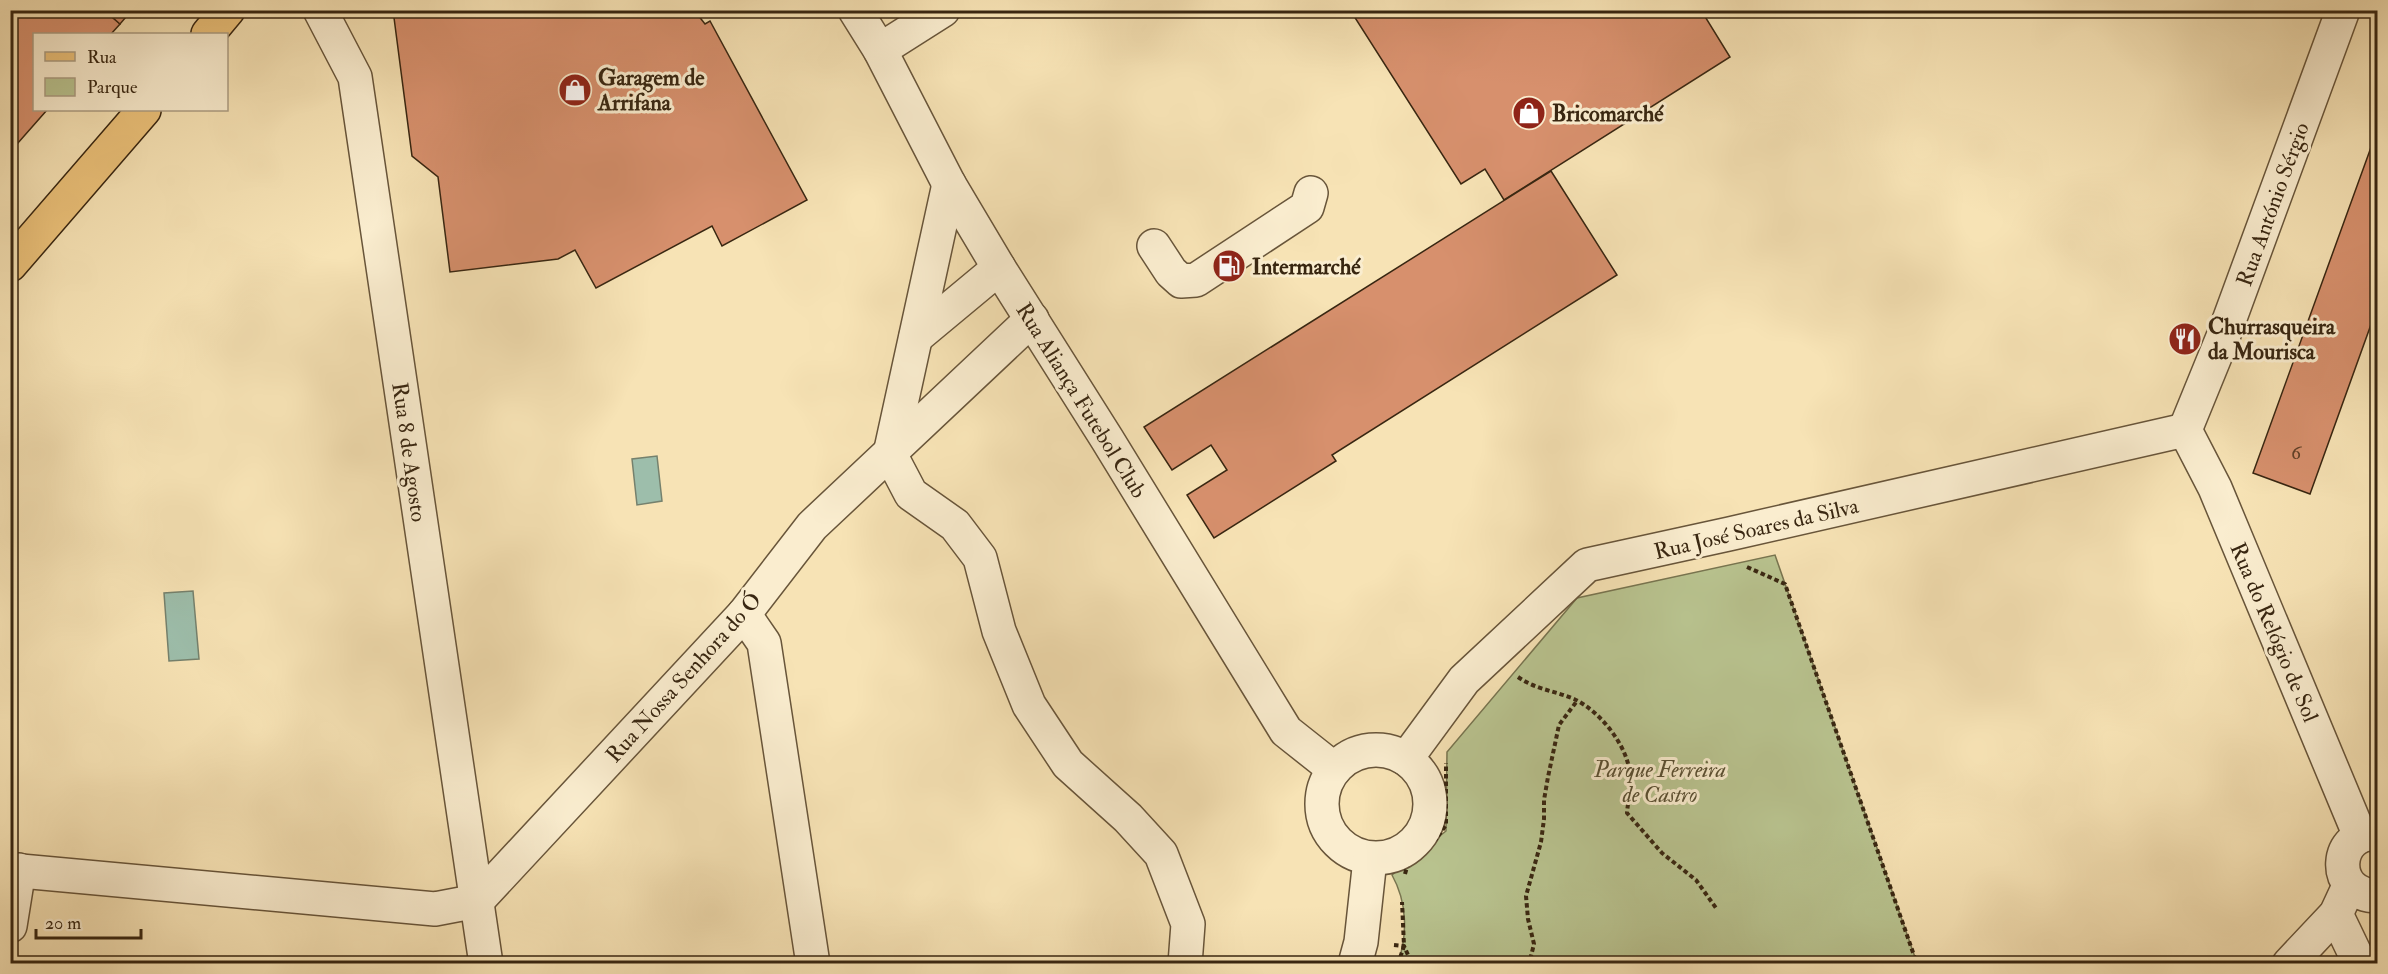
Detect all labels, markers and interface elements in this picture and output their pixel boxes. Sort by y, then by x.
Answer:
legend [33,33,228,111]
text: Rua [87,46,117,69]
place label: Garagem de Arrifana [597,64,705,117]
shop icon: Garagem de Arrifana [557,72,593,108]
text: Parque [87,76,138,99]
shop icon: Bricomarché [1511,95,1547,131]
place label: Bricomarché [1552,100,1664,128]
street label: Rua António Sérgio [2230,119,2316,290]
fuel station icon: Intermarché [1211,248,1247,284]
place label: Intermarché [1252,253,1361,281]
street label: Rua Aliança Futebol Club [1010,298,1153,504]
place label: Churrasqueira da Mourisca [2208,313,2336,366]
restaurant icon: Churrasqueira da Mourisca [2167,321,2203,357]
street label: Rua 8 de Agosto [385,380,433,524]
house number: 6 [2291,440,2302,465]
street label: Rua José Soares da Silva [1651,492,1862,566]
street label: Rua do Relógio de Sol [2224,538,2325,727]
street label: Rua Nossa Senhora do Ó [599,586,768,769]
park label: Parque Ferreira de Castro [1593,756,1726,809]
scale bar [36,902,141,940]
text: 20 m [45,912,81,935]

